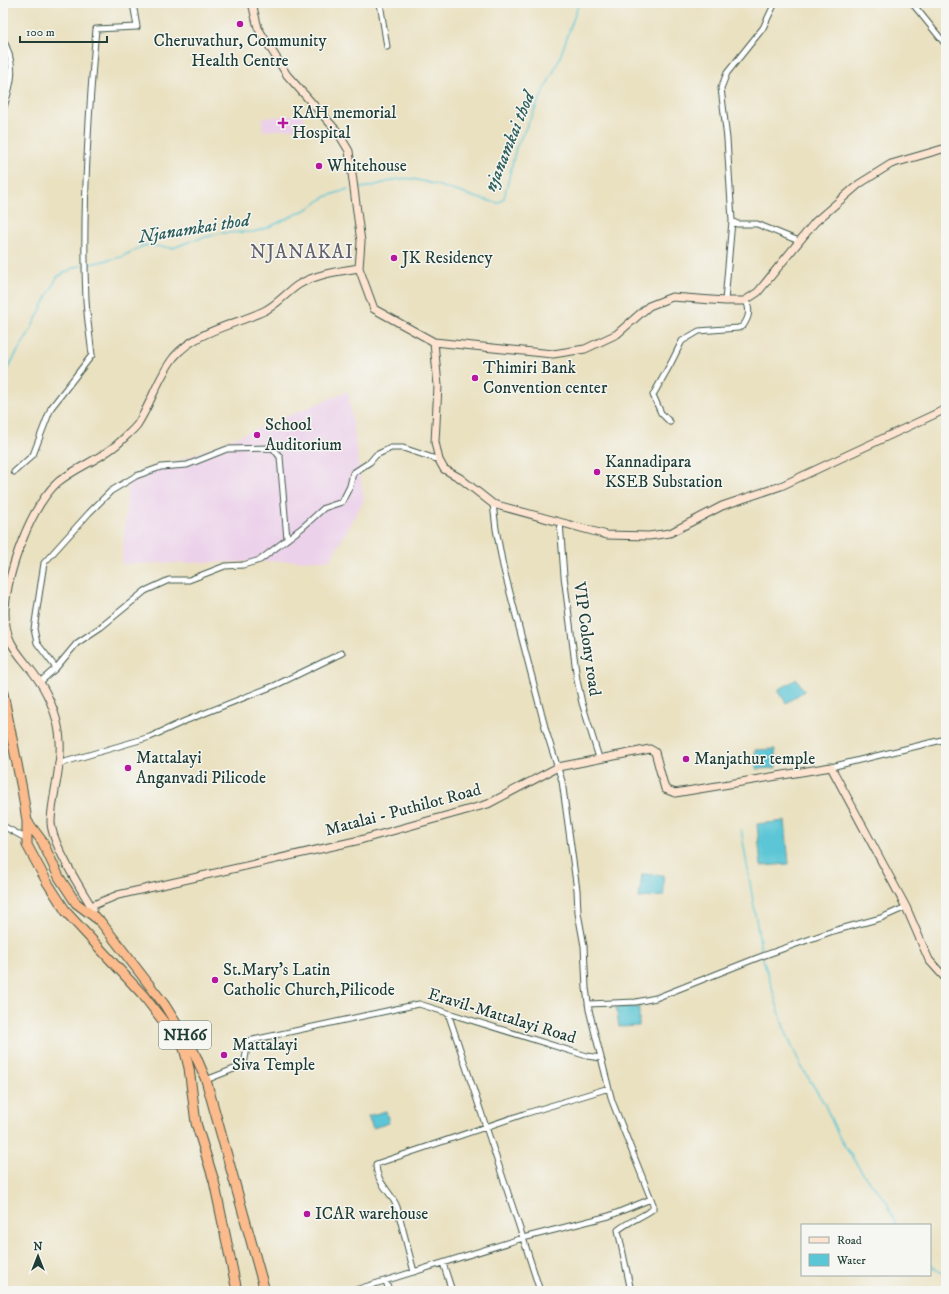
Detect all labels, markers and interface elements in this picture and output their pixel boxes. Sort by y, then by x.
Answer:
scale bar [20,18,107,44]
marker: Cheruvathur, Community Health Centre [235,19,245,29]
text: 100 m [26,25,55,40]
place label: Cheruvathur, Community Health Centre [153,30,328,72]
water label: njanamkai thod [480,87,541,195]
place label: KAH memorial Hospital [292,102,396,144]
marker: KAH memorial Hospital [277,117,289,129]
place label: Whitehouse [326,155,407,177]
marker: Whitehouse [314,161,324,171]
water label: Njanamkai thod [136,209,253,249]
district label: NJANAKAI [250,241,354,264]
place label: JK Residency [400,247,493,269]
marker: JK Residency [389,253,399,263]
place label: Thimiri Bank Convention center [483,357,608,399]
marker: Thimiri Bank Convention center [470,373,480,383]
place label: School Auditorium [265,414,342,456]
marker: School Auditorium [252,430,262,440]
place label: Kannadipara KSEB Substation [605,451,723,493]
marker: Kannadipara KSEB Substation [592,467,602,477]
street label: VIP Colony road [568,580,606,698]
place label: Mattalayi Anganvadi Pilicode [136,747,266,789]
place label: Manjathur temple [694,748,815,770]
marker: Manjathur temple [681,754,691,764]
marker: Mattalayi Anganvadi Pilicode [123,763,133,773]
street label: Matalai - Puthilot Road [323,778,484,841]
place label: St.Mary's Latin Catholic Church,Pilicode [223,959,395,1001]
marker: St.Mary's Latin Catholic Church,Pilicode [210,975,220,985]
street label: Eravil-Mattalayi Road [425,983,579,1049]
road number: NH66 [159,1021,211,1049]
place label: Mattalayi Siva Temple [232,1034,315,1076]
marker: Mattalayi Siva Temple [219,1050,229,1060]
place label: ICAR warehouse [315,1203,428,1225]
marker: ICAR warehouse [302,1209,312,1219]
legend [801,1224,931,1276]
text: Road [837,1233,862,1248]
north arrow [18,1236,58,1276]
text: N [33,1240,43,1254]
text: Water [836,1253,866,1268]

